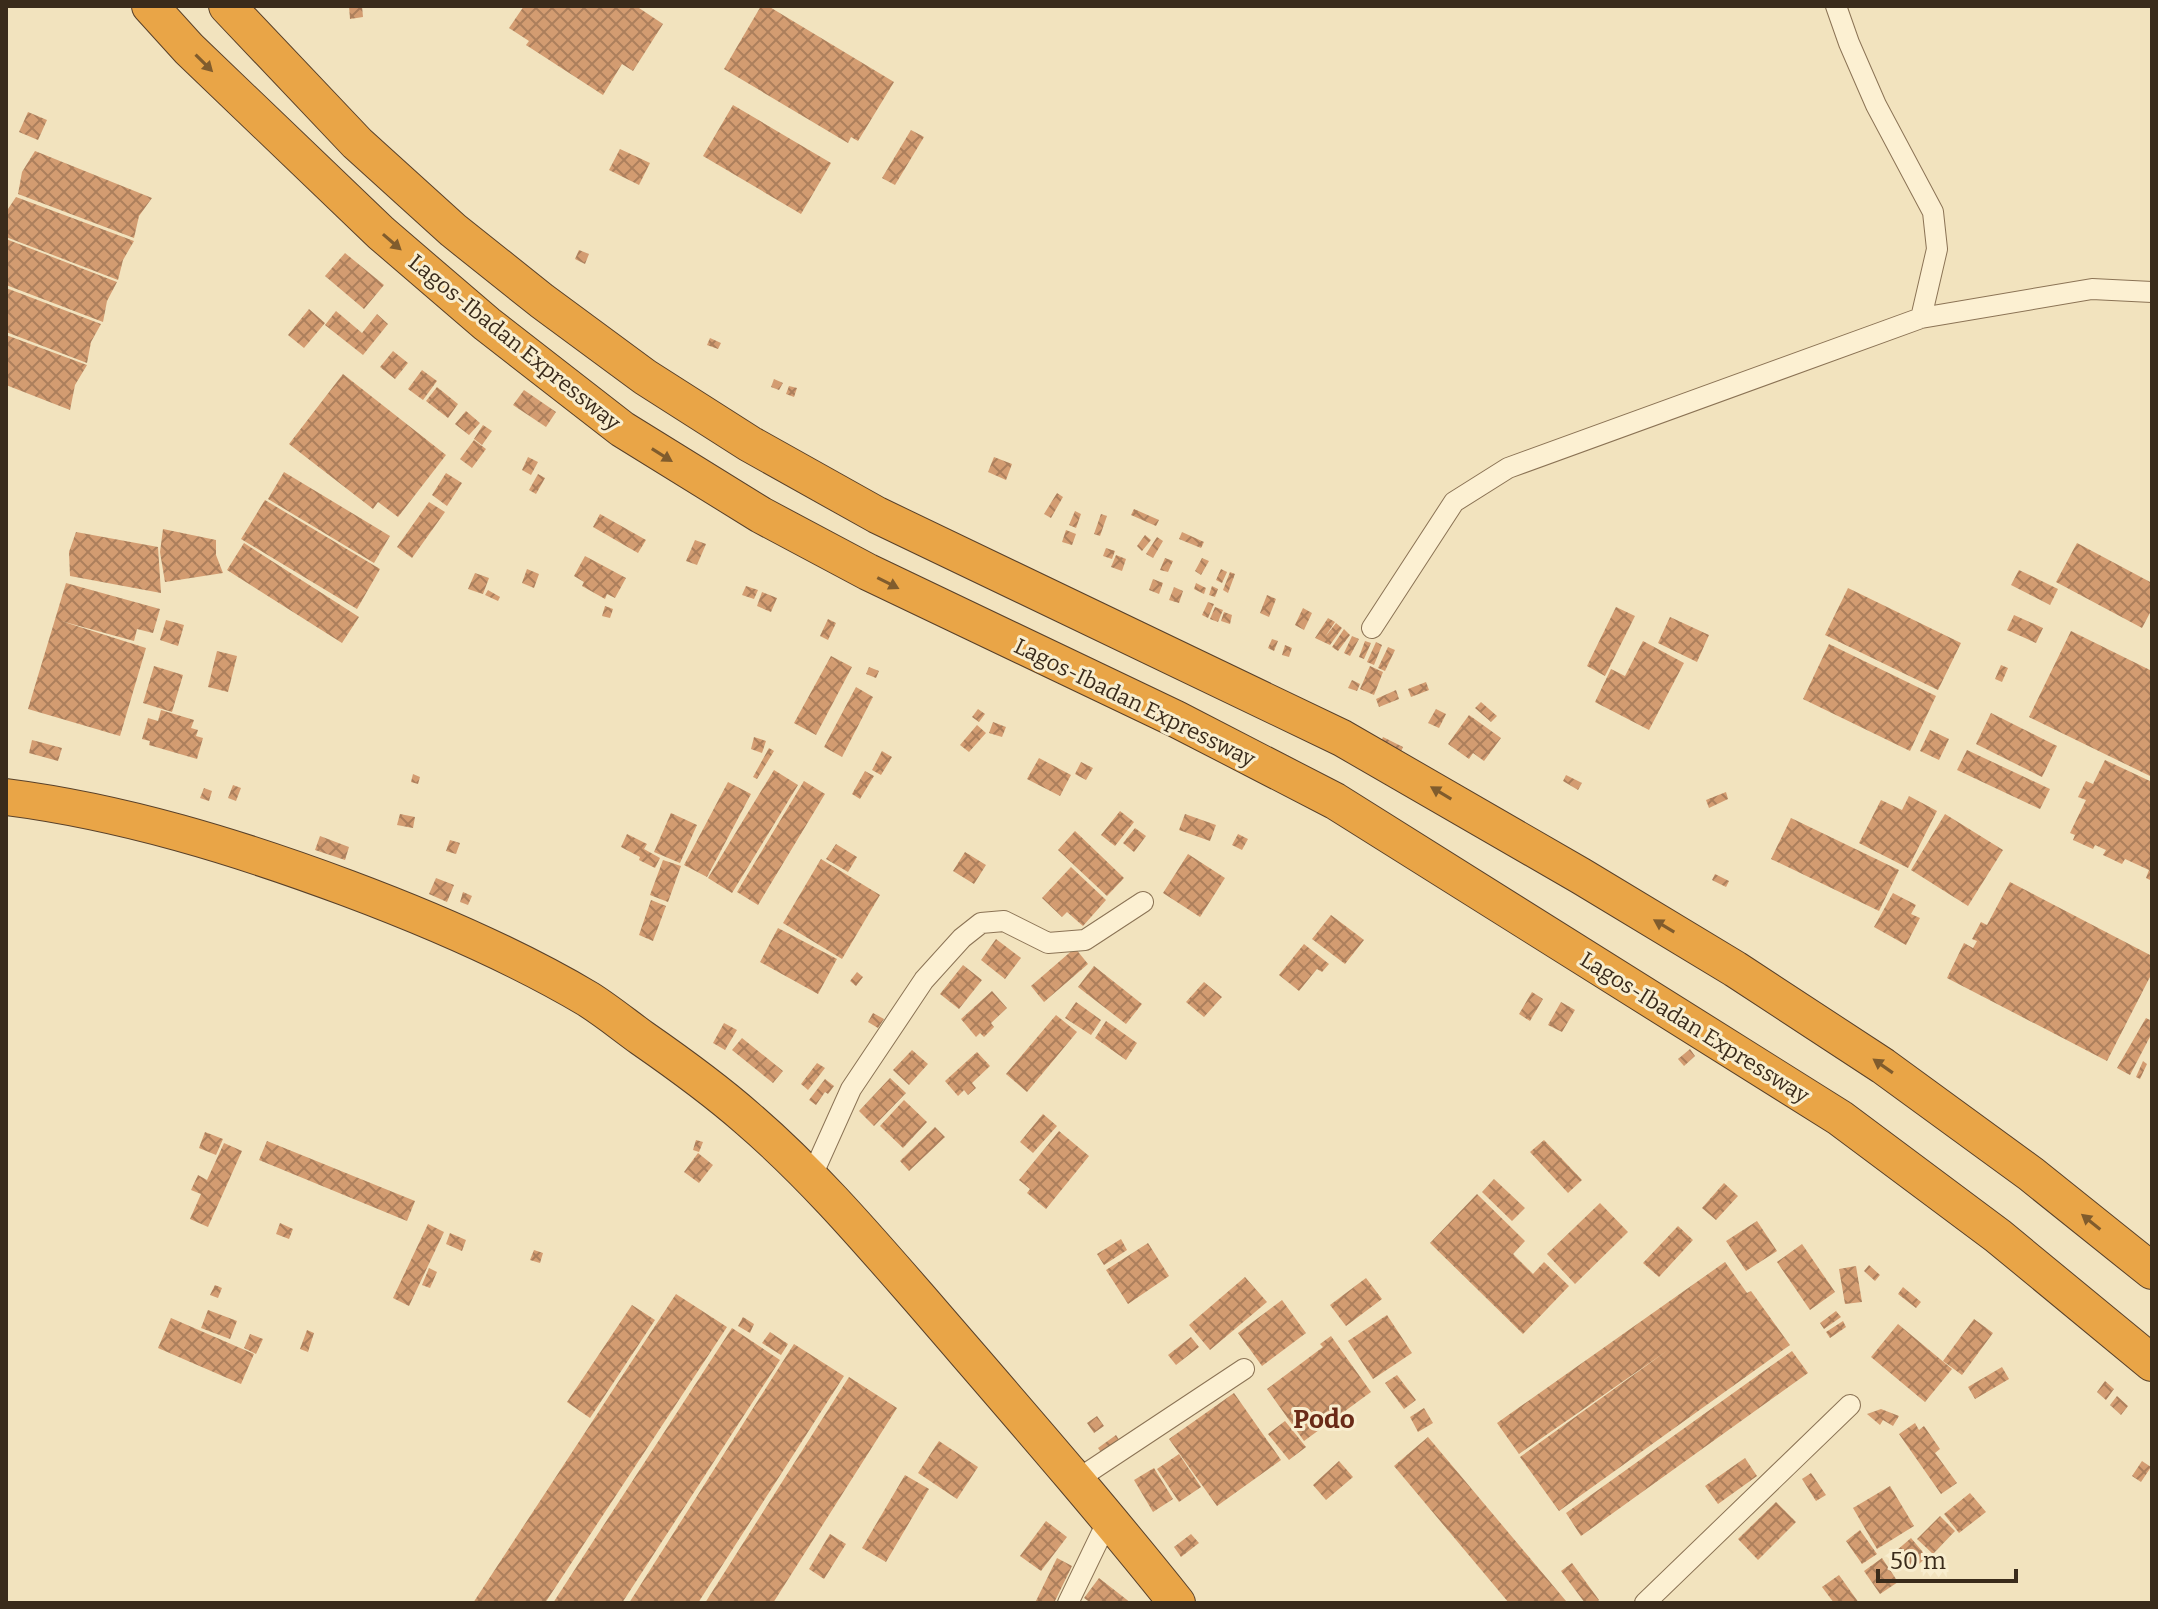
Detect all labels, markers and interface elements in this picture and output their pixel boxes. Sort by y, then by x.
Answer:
one-way arrow [194,53,213,72]
one-way arrow [382,233,402,250]
street label: Lagos-Ibadan Expressway [403,249,626,436]
one-way arrow [651,447,673,461]
one-way arrow [877,576,900,589]
street label: Lagos-Ibadan Expressway [1010,632,1260,773]
one-way arrow [1430,786,1452,800]
one-way arrow [1653,919,1675,933]
street label: Lagos-Ibadan Expressway [1575,946,1815,1109]
one-way arrow [1873,1059,1894,1074]
one-way arrow [2081,1214,2101,1231]
district label: Podo [1293,1404,1355,1435]
scale bar [1878,1533,2016,1583]
text: 50 m [1890,1547,1946,1575]

